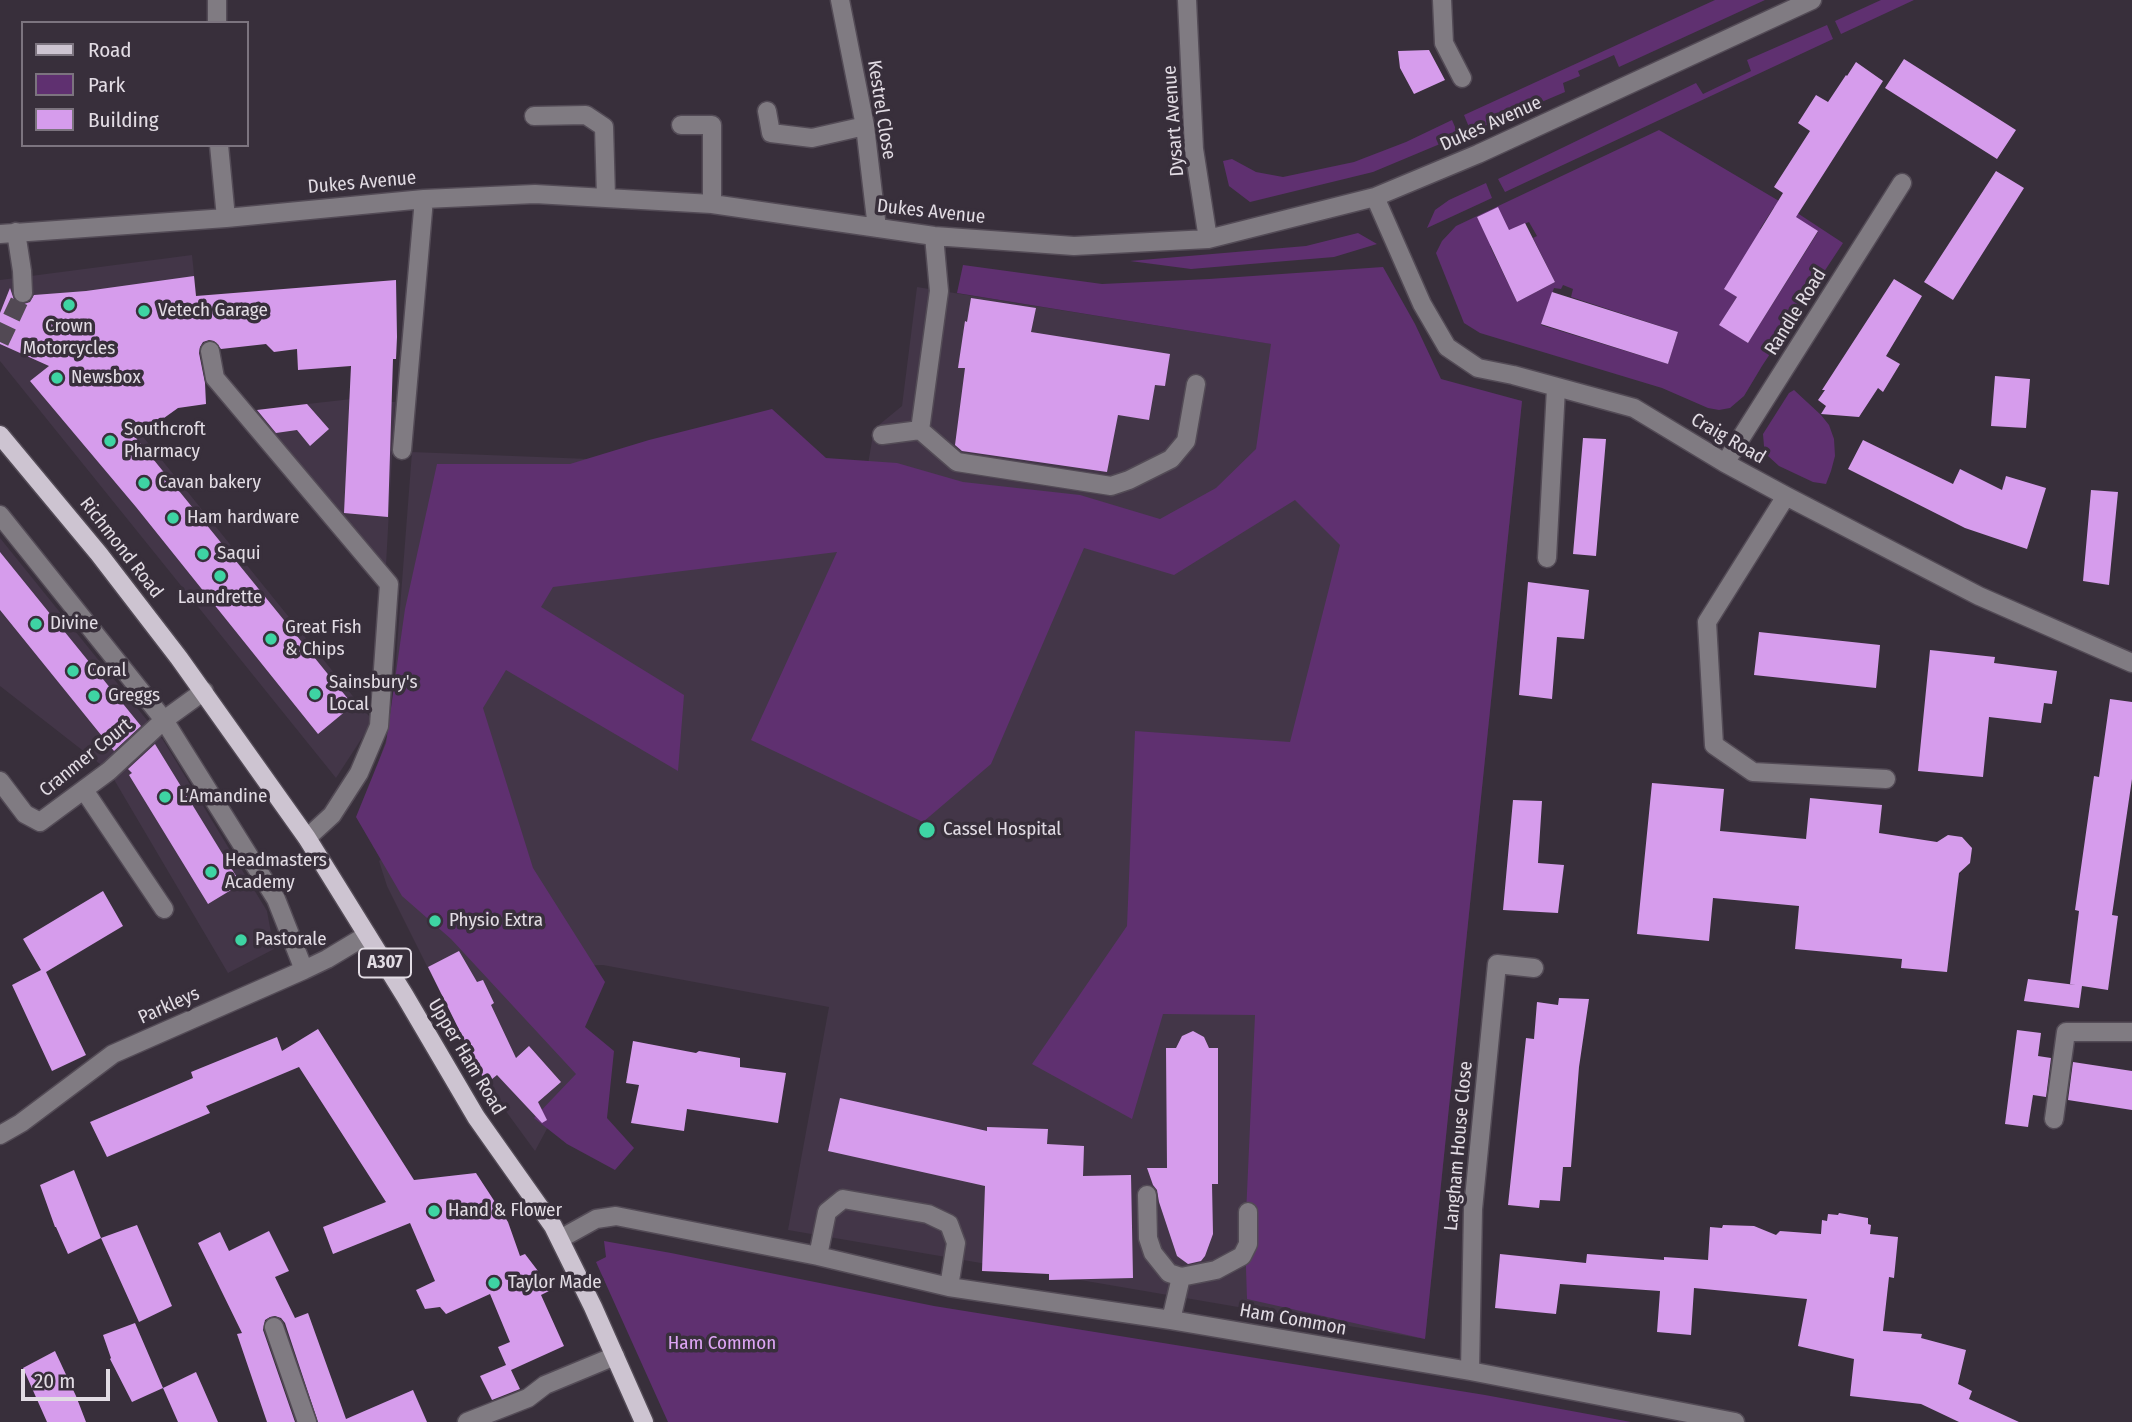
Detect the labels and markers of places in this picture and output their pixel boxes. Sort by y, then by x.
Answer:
marker: Crown Motorcycles [61,297,77,313]
place label: Vetech Garage [158,300,268,322]
marker: Vetech Garage [136,303,152,319]
place label: Crown Motorcycles [23,316,115,360]
place label: Newsbox [71,367,141,389]
marker: Newsbox [49,370,65,386]
place label: Southcroft Pharmacy [124,419,206,463]
marker: Southcroft Pharmacy [102,433,118,449]
place label: Cavan bakery [158,472,261,494]
marker: Cavan bakery [136,475,152,491]
place label: Ham hardware [187,507,299,529]
marker: Ham hardware [165,510,181,526]
place label: Saqui [217,543,261,565]
marker: Saqui [195,546,211,562]
marker: Laundrette [212,568,228,584]
place label: Laundrette [178,587,262,609]
place label: Divine [50,613,98,635]
marker: Divine [28,616,44,632]
place label: Great Fish & Chips [285,617,362,661]
marker: Great Fish & Chips [263,631,279,647]
place label: Coral [87,660,126,682]
marker: Coral [65,663,81,679]
place label: Sainsbury's Local [329,672,418,716]
place label: Greggs [108,685,160,707]
marker: Sainsbury's Local [307,686,323,702]
marker: Greggs [86,688,102,704]
place label: L’Amandine [179,786,267,808]
marker: L’Amandine [157,789,173,805]
place label: Cassel Hospital [943,819,1061,841]
marker: Cassel Hospital [917,820,937,840]
place label: Headmasters Academy [225,850,327,894]
marker: Headmasters Academy [203,864,219,880]
place label: Physio Extra [449,910,543,932]
marker: Physio Extra [427,913,443,929]
place label: Pastorale [255,929,327,951]
marker: Pastorale [233,932,249,948]
place label: Hand & Flower [448,1200,562,1222]
marker: Hand & Flower [426,1203,442,1219]
place label: Taylor Made [508,1272,602,1294]
marker: Taylor Made [486,1275,502,1291]

